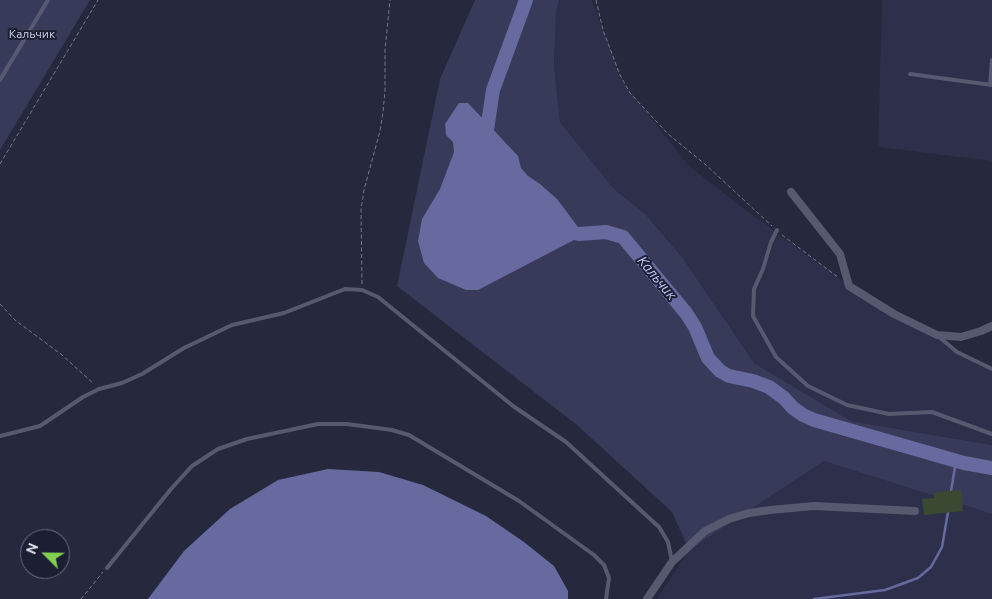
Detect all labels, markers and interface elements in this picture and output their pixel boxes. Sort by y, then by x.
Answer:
park label: Кальчик [9,27,55,41]
water label: Кальчик [634,253,680,303]
north arrow [20,529,70,579]
text: N [23,541,42,556]

